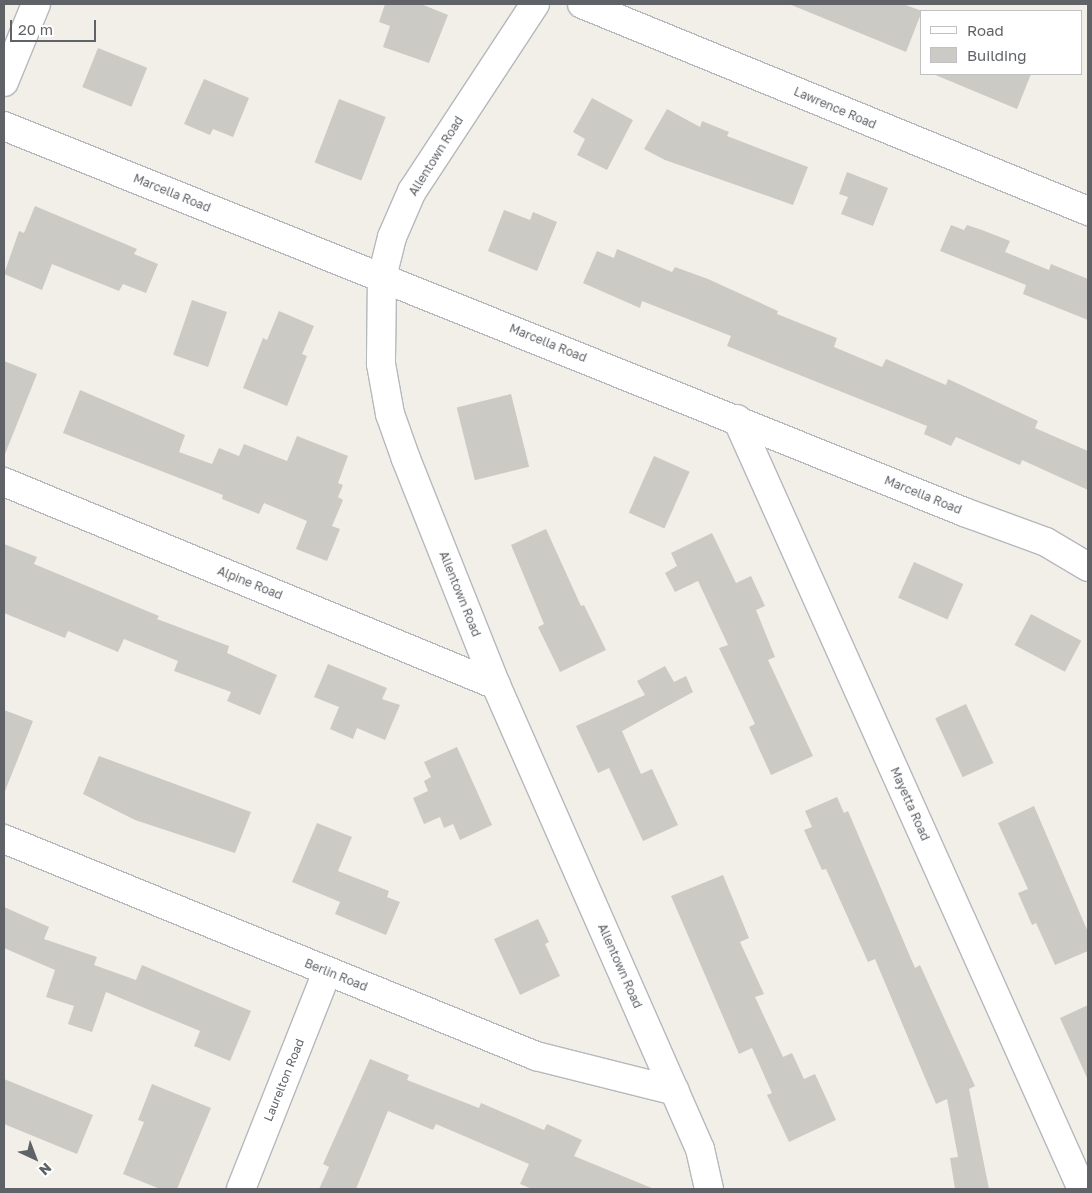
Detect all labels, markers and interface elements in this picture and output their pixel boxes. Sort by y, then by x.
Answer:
scale bar [12,10,99,42]
legend [920,10,1082,75]
text: 20 m [18,20,53,38]
text: Road [967,21,1004,39]
text: Building [967,46,1027,64]
street label: Lawrence Road [792,84,878,132]
street label: Allentown Road [406,114,466,198]
street label: Marcella Road [131,171,213,215]
street label: Marcella Road [507,321,589,365]
street label: Marcella Road [882,473,964,517]
street label: Allentown Road [436,549,484,639]
street label: Alpine Road [215,563,285,603]
street label: Mayetta Road [887,765,933,843]
street label: Allentown Road [595,922,645,1010]
street label: Berlin Road [302,956,370,994]
street label: Laurelton Road [261,1037,307,1123]
north arrow [10,1133,60,1183]
text: N [36,1159,55,1179]

